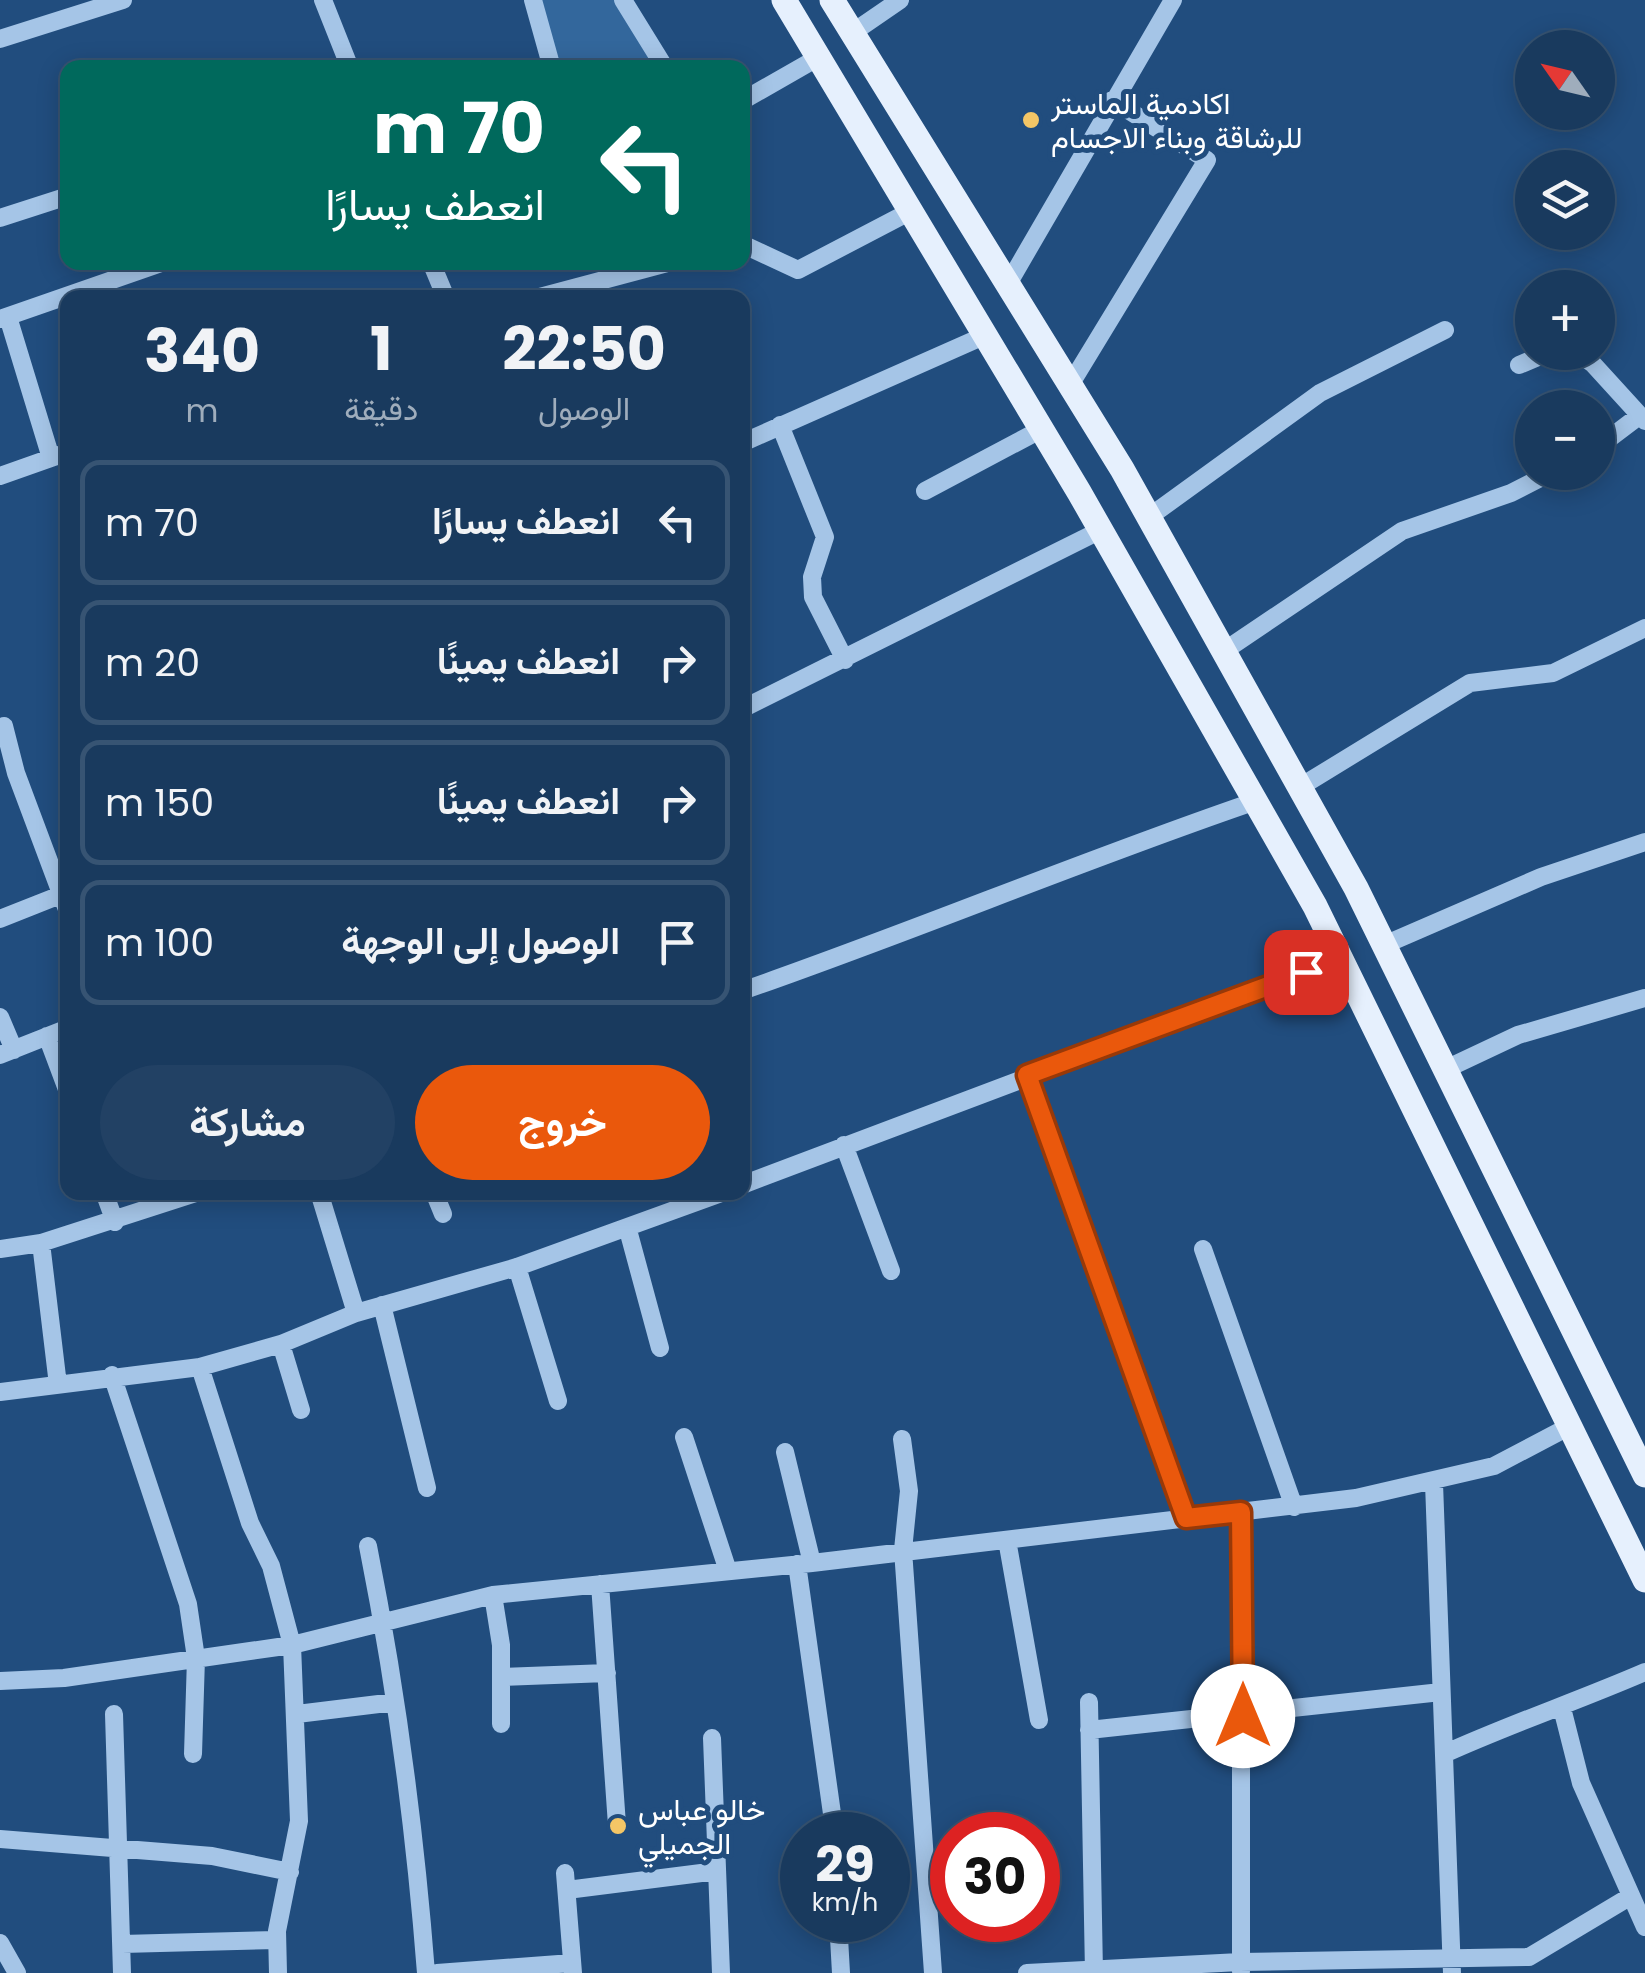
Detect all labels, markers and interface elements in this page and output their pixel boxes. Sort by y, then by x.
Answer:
north arrow [1515,30,1615,130]
map controls [1515,30,1615,490]
text: 70 m [373,79,545,178]
place label: اكادمية الماستر للرشاقة وبناء الاجسام [1050,82,1303,159]
icon: left [580,100,710,230]
marker: اكادمية الماستر للرشاقة وبناء الاجسام [1020,109,1042,131]
button: layers [1515,150,1615,250]
text: انعطف يسارًا [325,173,545,236]
button: + [1515,270,1615,370]
text: 1 [370,307,392,391]
text: 22:50 [502,307,666,391]
text: 340 [144,309,260,393]
text: دقيقة [344,386,418,431]
text: الوصول [538,386,630,431]
text: m [186,388,219,433]
button: − [1515,390,1615,490]
text: انعطف يسارًا [432,494,620,547]
icon: left [650,495,705,550]
text: 70 m [105,496,199,549]
text: انعطف يمينًا [437,634,620,687]
icon: right [650,635,705,690]
text: 20 m [105,636,200,689]
text: انعطف يمينًا [437,774,620,827]
icon: right [650,775,705,830]
text: 150 m [105,776,214,829]
text: الوصول إلى الوجهة [341,914,620,967]
icon: arrive [650,915,705,970]
text: 100 m [105,916,214,969]
pin [1264,930,1349,1015]
icon: arrive [1279,945,1334,1000]
button: مشاركة [100,1065,395,1180]
button: خروج [415,1065,710,1180]
position arrow [1191,1664,1295,1768]
place label: خالو عباس الجميلي [638,1788,765,1868]
speed limit sign: 30 [930,1812,1060,1942]
marker: خالو عباس الجميلي [607,1815,629,1837]
text: 29 [815,1829,875,1900]
text: km/h [812,1885,878,1920]

